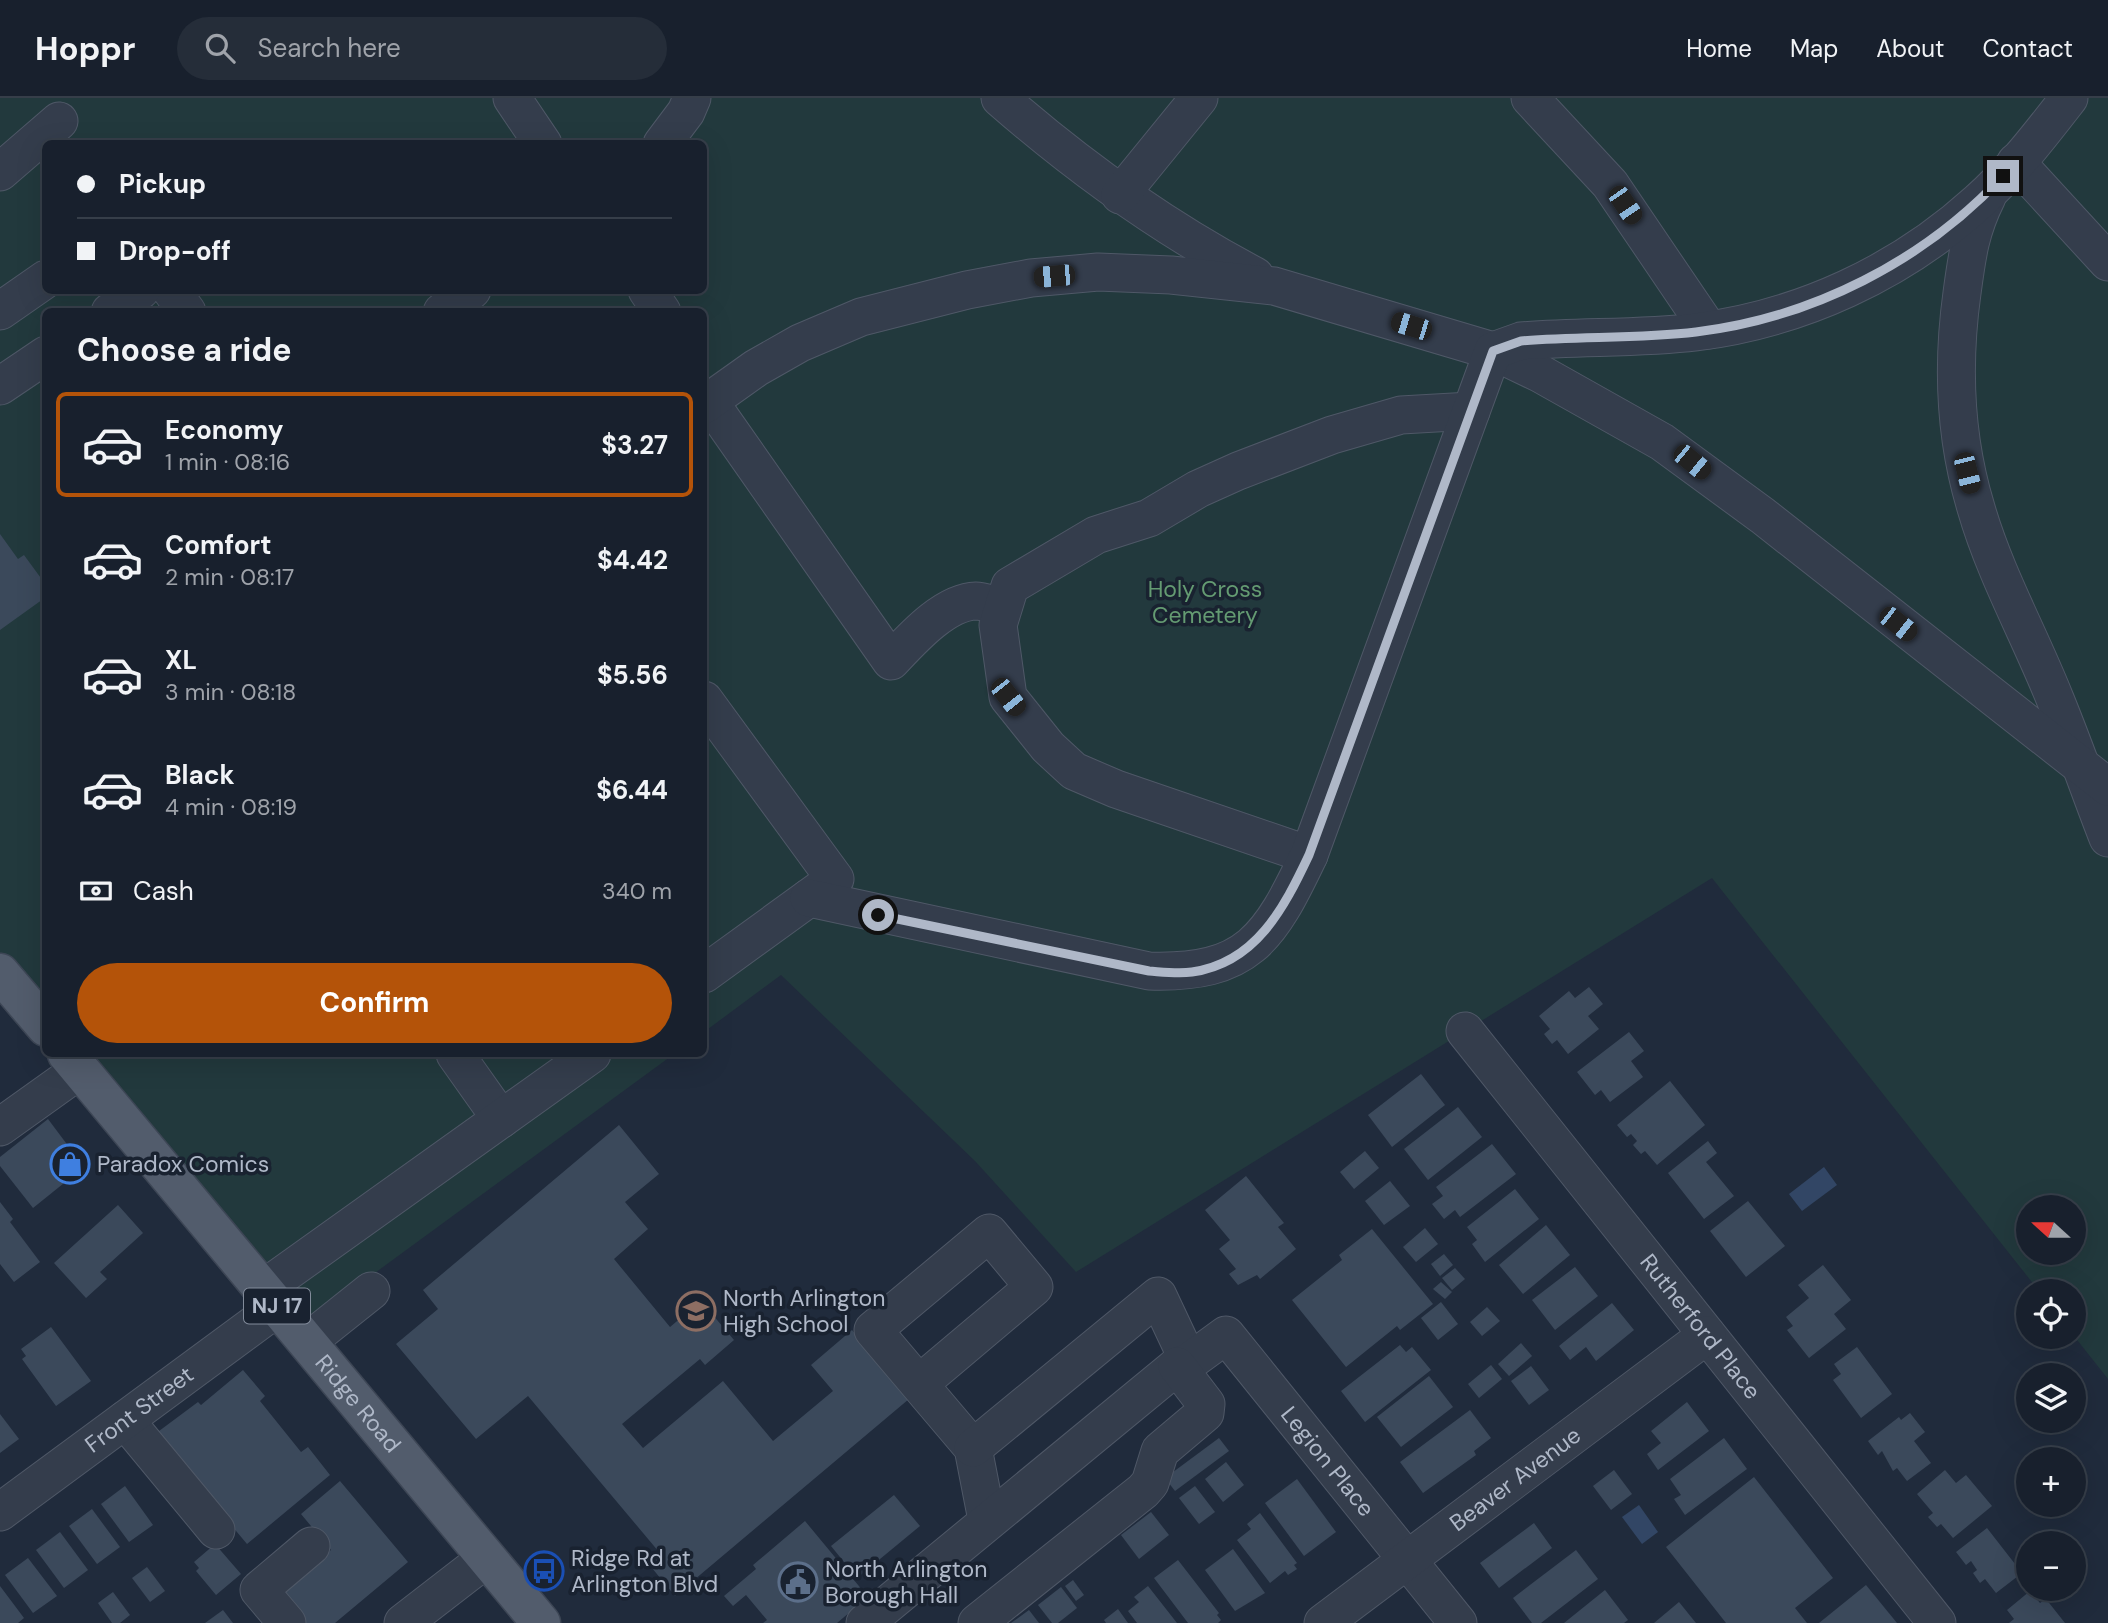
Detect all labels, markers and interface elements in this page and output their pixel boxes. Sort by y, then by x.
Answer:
search box [177,17,667,80]
text: Hoppr [35,27,135,70]
icon: search [201,29,239,67]
text: Search here [257,31,401,65]
text: Home [1686,33,1752,64]
text: Map [1790,33,1838,64]
text: About [1876,33,1945,64]
text: Contact [1983,33,2073,64]
route end [1987,160,2019,192]
text: Pickup [119,167,206,201]
car [1605,182,1646,228]
text: Drop-off [119,234,231,268]
car [1033,264,1076,288]
car [1388,310,1435,342]
text: Choose a ride [77,329,292,371]
icon: car [81,413,144,476]
text: Economy [165,413,283,447]
text: $3.27 [601,428,668,462]
car [1670,441,1715,483]
text: 1 min · 08:16 [165,447,290,477]
car [1952,450,1983,496]
icon: car [81,528,144,591]
text: Comfort [165,528,271,562]
text: $4.42 [597,543,668,577]
text: 2 min · 08:17 [165,562,294,592]
park label: Holy Cross Cemetery [1148,574,1262,630]
car [1875,603,1922,645]
icon: car [81,643,144,706]
text: XL [165,643,197,677]
text: $5.56 [597,658,668,692]
car [987,674,1030,720]
text: 3 min · 08:18 [165,677,296,707]
icon: car [81,758,144,821]
text: Black [165,758,235,792]
text: $6.44 [596,773,668,807]
text: 4 min · 08:19 [165,792,297,822]
icon: cash [77,872,115,910]
text: Cash [133,874,194,908]
text: 340 m [602,876,672,906]
route start [862,899,894,931]
button: Confirm [77,963,672,1043]
shop icon: Paradox Comics [49,1143,91,1185]
place label: Paradox Comics [97,1149,269,1179]
north arrow [2016,1195,2086,1265]
map controls [2016,1195,2086,1601]
street label: Rutherford Place [1634,1248,1768,1405]
button: locate [2016,1279,2086,1349]
place label: North Arlington High School [723,1283,885,1339]
road number: NJ 17 [244,1288,310,1324]
school or university icon: North Arlington High School [675,1290,717,1332]
street label: Ridge Road [309,1348,408,1459]
street label: Front Street [79,1359,200,1459]
button: layers [2016,1363,2086,1433]
street label: Legion Place [1274,1400,1381,1523]
street label: Beaver Avenue [1443,1420,1587,1538]
button: + [2016,1447,2086,1517]
button: − [2016,1531,2086,1601]
place label: Ridge Rd at Arlington Blvd [571,1543,718,1599]
bus stop icon: Ridge Rd at Arlington Blvd [523,1550,565,1592]
place label: North Arlington Borough Hall [825,1554,987,1610]
public building icon: North Arlington Borough Hall [777,1561,819,1603]

